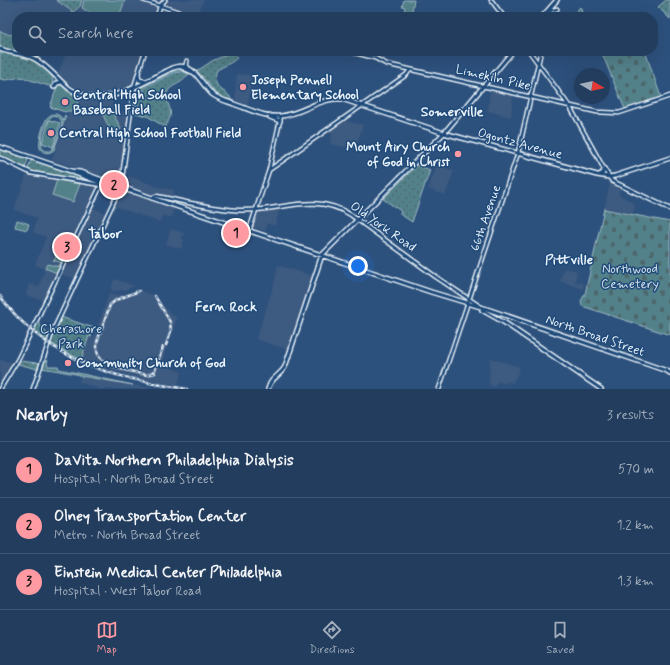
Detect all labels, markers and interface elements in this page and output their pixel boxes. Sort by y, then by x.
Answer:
search box [12,12,658,56]
icon: search [26,23,48,45]
text: Search here [58,24,134,44]
street label: Limekiln Pike [454,61,532,95]
north arrow [574,68,610,104]
place label: Joseph Pennell Elementary School [251,72,359,104]
marker: Joseph Pennell Elementary School [238,82,248,92]
place label: Central High School Baseball Field [73,87,181,119]
marker: Central High School Baseball Field [60,97,70,107]
district label: Somerville [421,103,483,121]
street label: Ogontz Avenue [476,124,564,164]
place label: Central High School Football Field [59,125,241,143]
marker: Central High School Football Field [46,128,56,138]
place label: Mount Airy Church of God in Christ [346,139,451,171]
marker: Mount Airy Church of God in Christ [453,149,463,159]
pin: 2 [101,170,127,200]
street label: 66th Avenue [467,183,505,253]
street label: Old York Road [347,198,419,256]
pin: 1 [223,218,249,248]
district label: Tabor [88,225,122,243]
pin: 3 [54,232,80,262]
district label: Pittville [545,251,593,269]
your location [348,256,368,276]
park label: Northwood Cemetery [601,261,659,293]
district label: Fern Rock [195,298,257,316]
street label: North Broad Street [543,311,647,361]
park label: Cherashore Park [40,321,102,353]
place label: Community Church of God [76,355,226,372]
marker: Community Church of God [63,358,73,368]
text: Nearby [16,404,68,426]
text: 3 results [607,407,654,424]
text: DaVita Northern Philadelphia Dialysis [54,451,294,471]
text: 1 [26,461,32,478]
text: 570 m [618,461,654,478]
text: Hospital · North Broad Street [54,471,214,488]
text: Olney Transportation Center [54,507,246,527]
text: 2 [26,517,32,534]
text: 1.2 km [617,517,654,534]
text: Metro · North Broad Street [54,527,200,544]
text: Einstein Medical Center Philadelphia [54,563,282,583]
text: 3 [26,573,32,590]
text: 1.3 km [617,573,654,590]
text: Hospital · West Tabor Road [54,583,201,600]
tab: Map [96,619,118,657]
tab: Directions [309,619,355,657]
tab: Saved [546,619,574,657]

